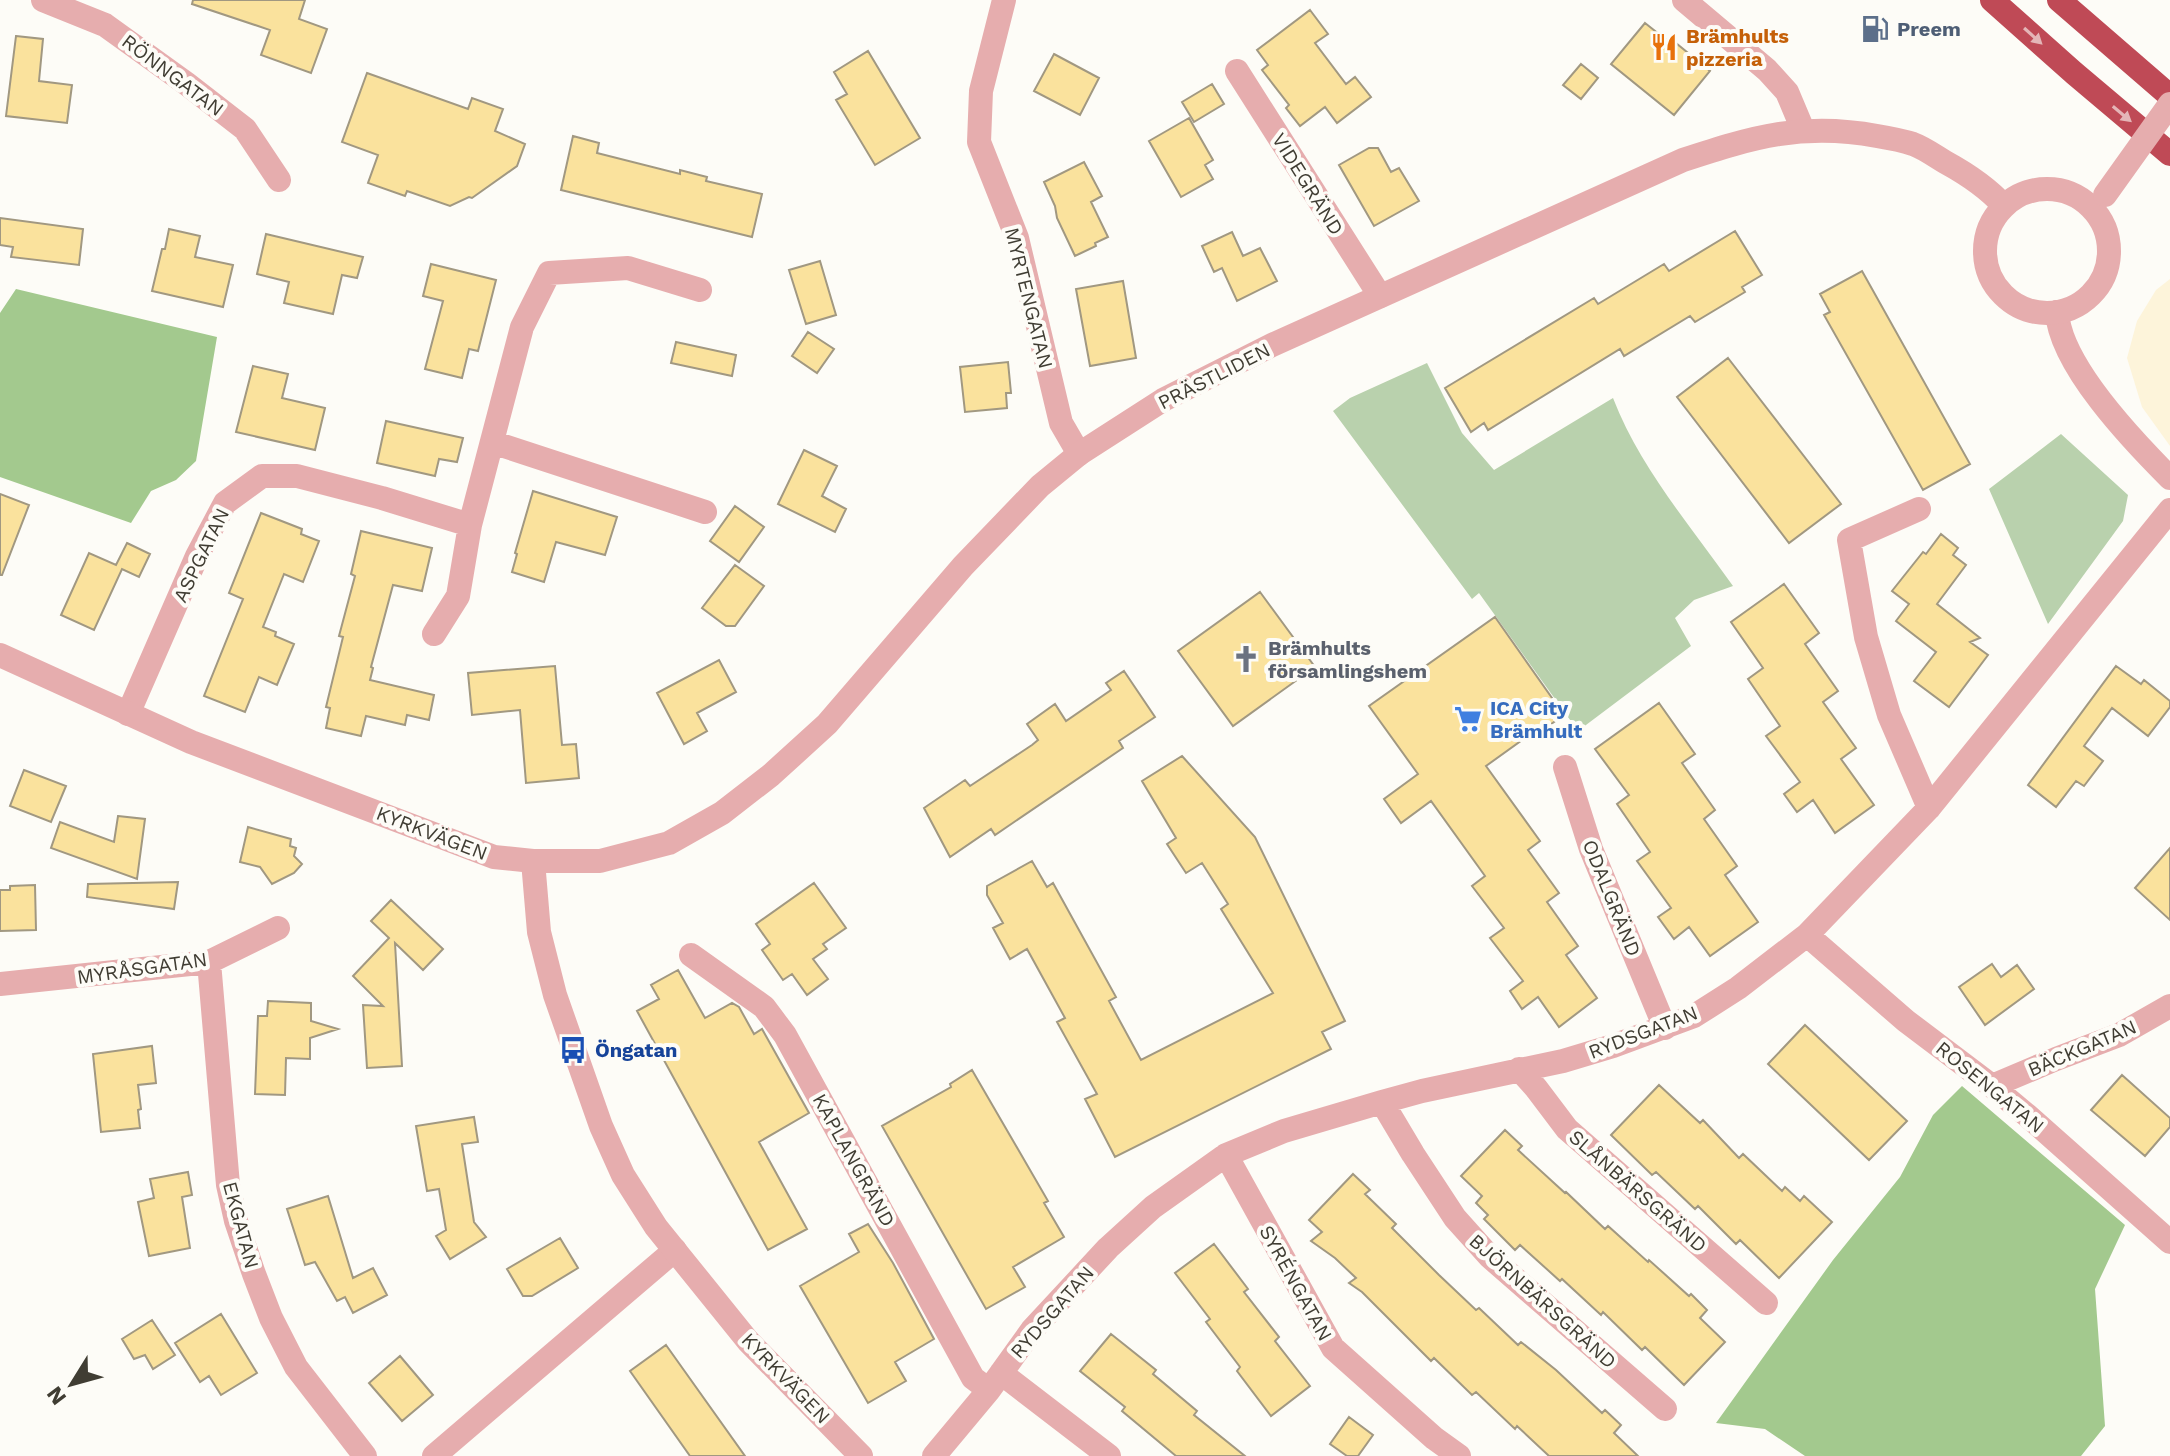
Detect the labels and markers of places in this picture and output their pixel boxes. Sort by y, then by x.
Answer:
fuel station icon: Preem [1860,14,1890,44]
place label: Preem [1897,17,1961,41]
place label: Brämhults pizzeria [1686,24,1789,71]
restaurant icon: Brämhults pizzeria [1649,32,1679,62]
place label: Brämhults församlingshem [1268,636,1427,683]
church icon: Brämhults församlingshem [1231,644,1261,674]
place label: ICA City Brämhult [1490,696,1583,743]
supermarket icon: ICA City Brämhult [1453,704,1483,734]
bus stop icon: Öngatan [558,1035,588,1065]
place label: Öngatan [595,1038,677,1062]

